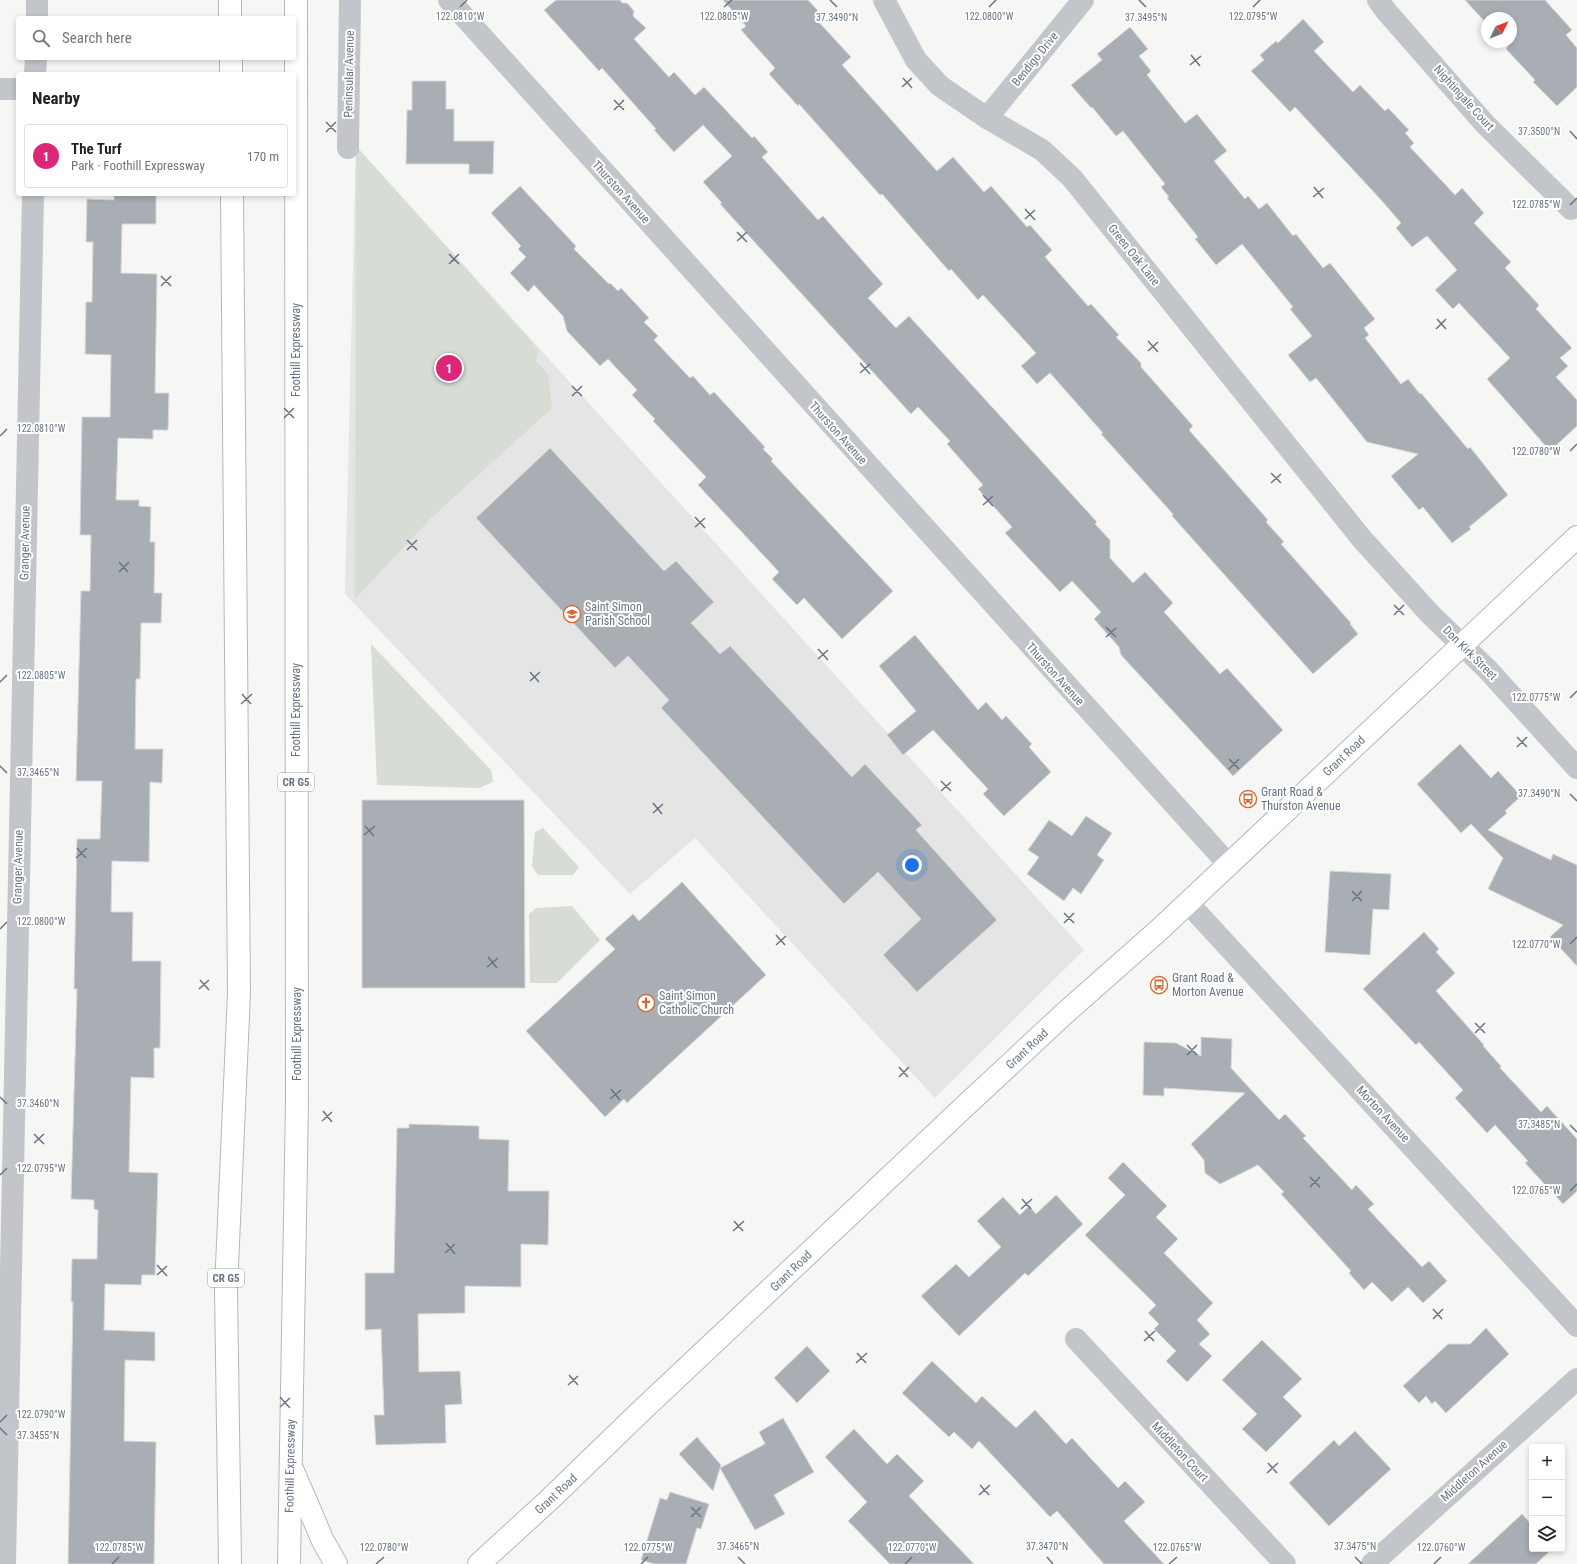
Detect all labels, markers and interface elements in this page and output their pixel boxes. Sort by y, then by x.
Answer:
text: 122.0810°W [436,11,485,22]
text: 122.0805°W [700,11,749,22]
text: 122.0800°W [965,11,1014,22]
text: 122.0795°W [1229,11,1278,22]
text: 37.3490°N [816,12,858,23]
text: 37.3495°N [1125,12,1167,23]
north arrow [1481,12,1517,48]
search box [16,16,296,60]
icon: search [30,27,52,49]
text: Search here [62,29,132,47]
street label: Bendigo Drive [1009,29,1061,89]
street label: Peninsular Avenue [341,30,357,118]
street label: Nightingale Court [1431,62,1497,134]
text: Nearby [32,88,80,108]
text: 37.3500°N [1518,126,1560,137]
text: The Turf [71,140,122,158]
text: 1 [43,149,49,164]
text: 170 m [247,149,279,164]
text: Park · Foothill Expressway [71,158,205,173]
street label: Thurston Avenue [589,158,653,227]
text: 122.0785°W [1512,199,1561,210]
street label: Green Oak Lane [1105,222,1163,289]
street label: Foothill Expressway [289,303,303,397]
pin: 1 [436,353,462,383]
street label: Thurston Avenue [806,399,870,468]
text: 122.0810°W [17,423,66,434]
text: 122.0780°W [1512,446,1561,457]
street label: Granger Avenue [17,505,33,580]
place label: Saint Simon Parish School [585,600,650,628]
school or university icon: Saint Simon Parish School [562,604,582,624]
street label: Don Kirk Street [1440,623,1500,683]
street label: Thurston Avenue [1023,640,1087,709]
street label: Foothill Expressway [289,663,303,757]
text: 122.0805°W [17,670,66,681]
text: 122.0775°W [1512,692,1561,703]
street label: Grant Road [1320,733,1368,779]
text: 37.3465°N [17,767,59,778]
road number: CR G5 [278,773,314,791]
place label: Grant Road & Thurston Avenue [1261,785,1341,813]
text: 37.3490°N [1518,788,1560,799]
bus stop icon: Grant Road & Thurston Avenue [1238,789,1258,809]
street label: Granger Avenue [10,829,26,904]
your location [902,855,922,875]
text: 122.0800°W [17,916,66,927]
text: 122.0770°W [1512,939,1561,950]
place label: Grant Road & Morton Avenue [1172,971,1244,999]
bus stop icon: Grant Road & Morton Avenue [1149,975,1169,995]
street label: Foothill Expressway [290,987,304,1081]
place label: Saint Simon Catholic Church [659,989,734,1017]
church icon: Saint Simon Catholic Church [636,993,656,1013]
street label: Grant Road [1003,1026,1051,1072]
street label: Morton Avenue [1353,1083,1413,1145]
text: 37.3460°N [17,1098,59,1109]
text: 37.3485°N [1518,1119,1560,1130]
text: 122.0795°W [17,1163,66,1174]
text: 122.0765°W [1512,1185,1561,1196]
street label: Grant Road [767,1248,815,1294]
road number: CR G5 [208,1269,244,1287]
text: 122.0790°W [17,1409,66,1420]
street label: Foothill Expressway [282,1419,298,1513]
street label: Middleton Court [1149,1419,1211,1485]
text: 37.3455°N [17,1430,59,1441]
street label: Middleton Avenue [1438,1437,1510,1505]
map controls [1529,1444,1565,1552]
button: + [1529,1444,1565,1480]
street label: Grant Road [532,1471,580,1517]
button: − [1529,1480,1565,1516]
button: layers [1529,1516,1565,1552]
text: 37.3465°N [717,1541,759,1552]
text: 37.3470°N [1026,1541,1068,1552]
text: 37.3475°N [1334,1541,1376,1552]
text: 122.0785°W [95,1542,144,1553]
text: 122.0780°W [360,1542,409,1553]
text: 122.0775°W [624,1542,673,1553]
text: 122.0770°W [888,1542,937,1553]
text: 122.0765°W [1153,1542,1202,1553]
text: 122.0760°W [1417,1542,1466,1553]

